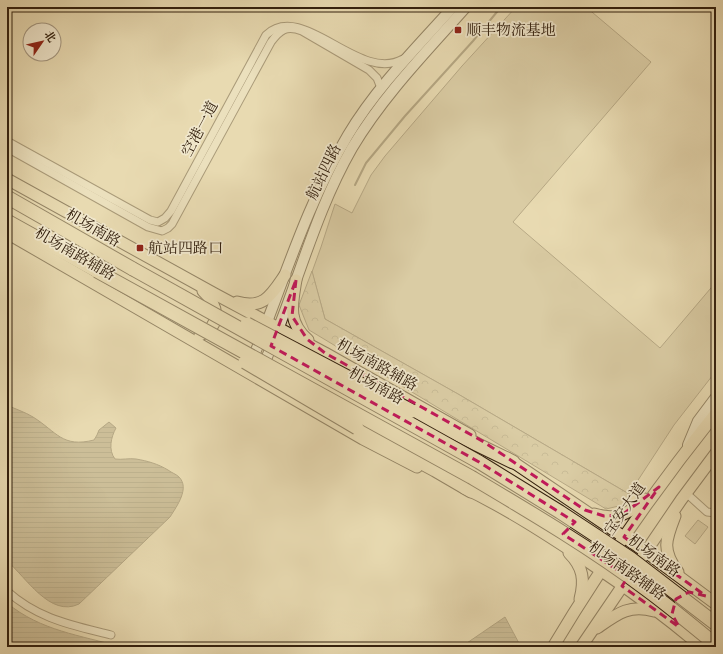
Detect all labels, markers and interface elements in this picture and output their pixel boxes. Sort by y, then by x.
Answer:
place label: 顺丰物流基地 [466,21,556,40]
north arrow [22,22,62,62]
marker: 顺丰物流基地 [453,25,463,35]
text: 北 [41,28,58,45]
street label: 空港一道 [178,98,222,160]
street label: 航站四路 [302,141,346,203]
street label: 机场南路 [62,205,124,251]
street label: 机场南路辅路 [31,223,119,285]
place label: 航站四路口 [148,239,223,258]
marker: 航站四路口 [135,243,145,253]
street label: 机场南路辅路 [333,335,421,395]
street label: 机场南路 [345,364,407,408]
street label: 宝安大道 [600,479,650,539]
street label: 机场南路 [624,531,684,581]
street label: 机场南路辅路 [585,537,669,605]

